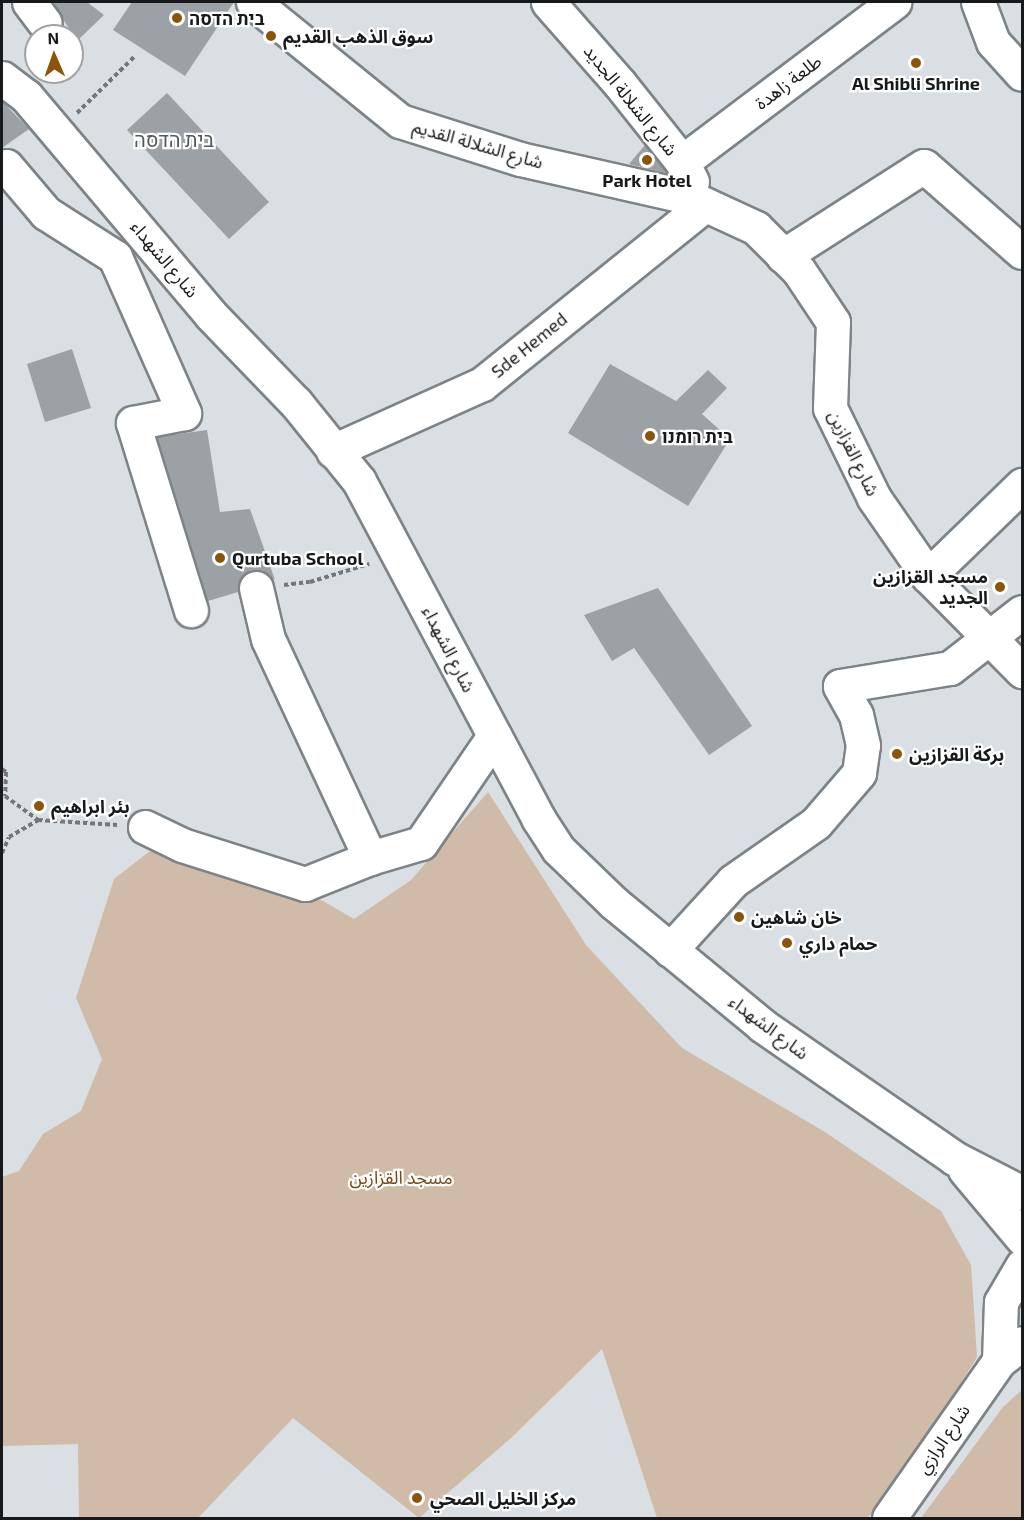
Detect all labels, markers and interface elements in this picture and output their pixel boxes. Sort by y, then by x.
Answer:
place label: בית הדסה [189,7,264,29]
marker: בית הדסה [170,11,184,25]
north arrow [24,24,84,84]
place label: سوق الذهب القديم [283,25,433,47]
text: N [47,28,60,47]
marker: سوق الذهب القديم [264,29,278,43]
street label: شارع الشلالة الجديد [580,40,682,160]
street label: طلعة زاهدة [751,50,825,114]
marker: Al Shibli Shrine [909,56,923,70]
place label: Al Shibli Shrine [852,72,980,94]
street label: شارع الشلالة القديم [410,115,546,173]
district label: בית הדסה [134,127,214,151]
marker: Park Hotel [640,153,654,167]
place label: Park Hotel [602,169,692,191]
street label: شارع الشهداء [127,216,203,302]
street label: Sde Hemed [487,308,571,382]
street label: شارع القزازين [824,407,884,499]
place label: בית רומנו [662,425,733,447]
marker: בית רומנו [643,429,657,443]
place label: Qurtuba School [232,547,363,569]
marker: Qurtuba School [213,551,227,565]
place label: مسجد القزازين الجديد [873,566,988,608]
marker: مسجد القزازين الجديد [993,580,1007,594]
street label: شارع الشهداء [418,602,480,696]
place label: بركة القزازين [909,743,1004,765]
marker: بركة القزازين [890,747,904,761]
place label: بئر ابراهيم [51,795,130,817]
marker: بئر ابراهيم [32,799,46,813]
place label: خان شاهين [751,906,841,928]
marker: خان شاهين [732,910,746,924]
place label: حمام داري [799,932,877,954]
marker: حمام داري [780,936,794,950]
street label: شارع الشهداء [725,990,813,1064]
park label: مسجد القزازين [349,1166,453,1188]
street label: شارع الرازي [912,1400,974,1478]
place label: مركز الخليل الصحي [430,1487,576,1509]
marker: مركز الخليل الصحي [408,1489,426,1507]

